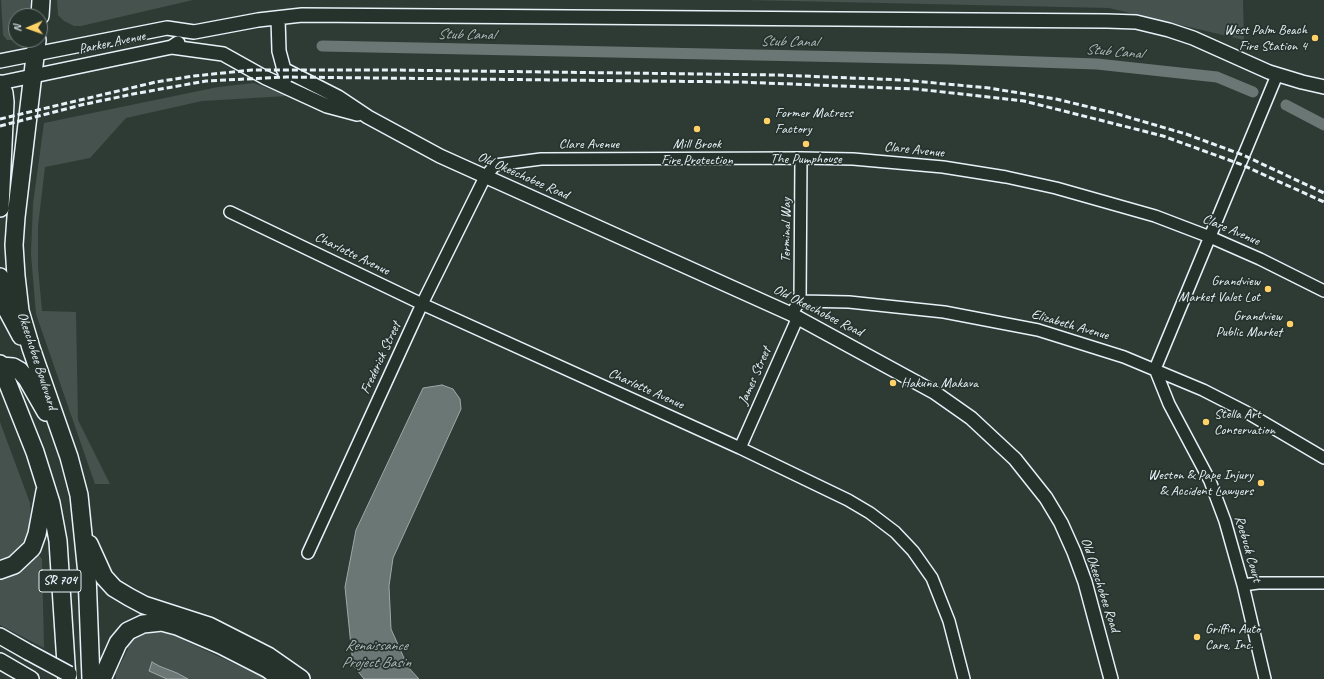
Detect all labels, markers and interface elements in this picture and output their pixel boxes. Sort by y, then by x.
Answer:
north arrow [8,8,48,48]
place label: West Palm Beach Fire Station 4 [1224,22,1307,54]
text: N [10,25,24,32]
water label: Stub Canal [437,26,495,44]
street label: Parker Avenue [77,28,147,58]
water label: Stub Canal [760,33,818,51]
marker: West Palm Beach Fire Station 4 [1310,33,1320,43]
water label: Stub Canal [1085,41,1143,63]
place label: Former Matress Factory [775,105,853,138]
marker: Former Matress Factory [762,116,772,126]
marker: Mill Brook Fire Protection [692,124,702,134]
street label: Clare Avenue [559,136,619,152]
place label: Mill Brook Fire Protection [661,136,733,168]
street label: Clare Avenue [883,138,945,162]
marker: The Pumphouse [801,139,811,149]
street label: Old Okeechobee Road [475,148,571,204]
place label: The Pumphouse [770,151,842,167]
street label: Terminal Way [778,198,794,262]
street label: Clare Avenue [1200,210,1262,250]
street label: Charlotte Avenue [312,229,392,279]
place label: Grandview Market Valet Lot [1178,273,1260,306]
street label: Old Okeechobee Road [770,281,866,341]
marker: Grandview Market Valet Lot [1263,284,1273,294]
street label: Elizabeth Avenue [1029,306,1111,344]
place label: Grandview Public Market [1216,308,1282,340]
street label: Okeechobee Boulevard [13,310,61,412]
street label: Frederick Street [357,319,405,397]
marker: Grandview Public Market [1285,319,1295,329]
street label: James Street [735,345,775,407]
street label: Charlotte Avenue [606,365,686,413]
place label: Hakuna Makava [901,375,978,391]
marker: Hakuna Makava [888,378,898,388]
place label: Stella Art Conservation [1214,406,1275,438]
marker: Stella Art Conservation [1201,417,1211,427]
place label: Weston & Pape Injury & Accident Lawyers [1148,467,1253,500]
marker: Weston & Pape Injury & Accident Lawyers [1256,478,1266,488]
street label: Roebuck Court [1231,514,1265,584]
street label: Old Okeechobee Road [1077,536,1123,634]
road number: SR 704 [39,570,81,592]
place label: Griffin Auto Care, Inc. [1205,621,1260,654]
marker: Griffin Auto Care, Inc. [1192,632,1202,642]
water label: Renaissance Project Basin [342,637,410,672]

